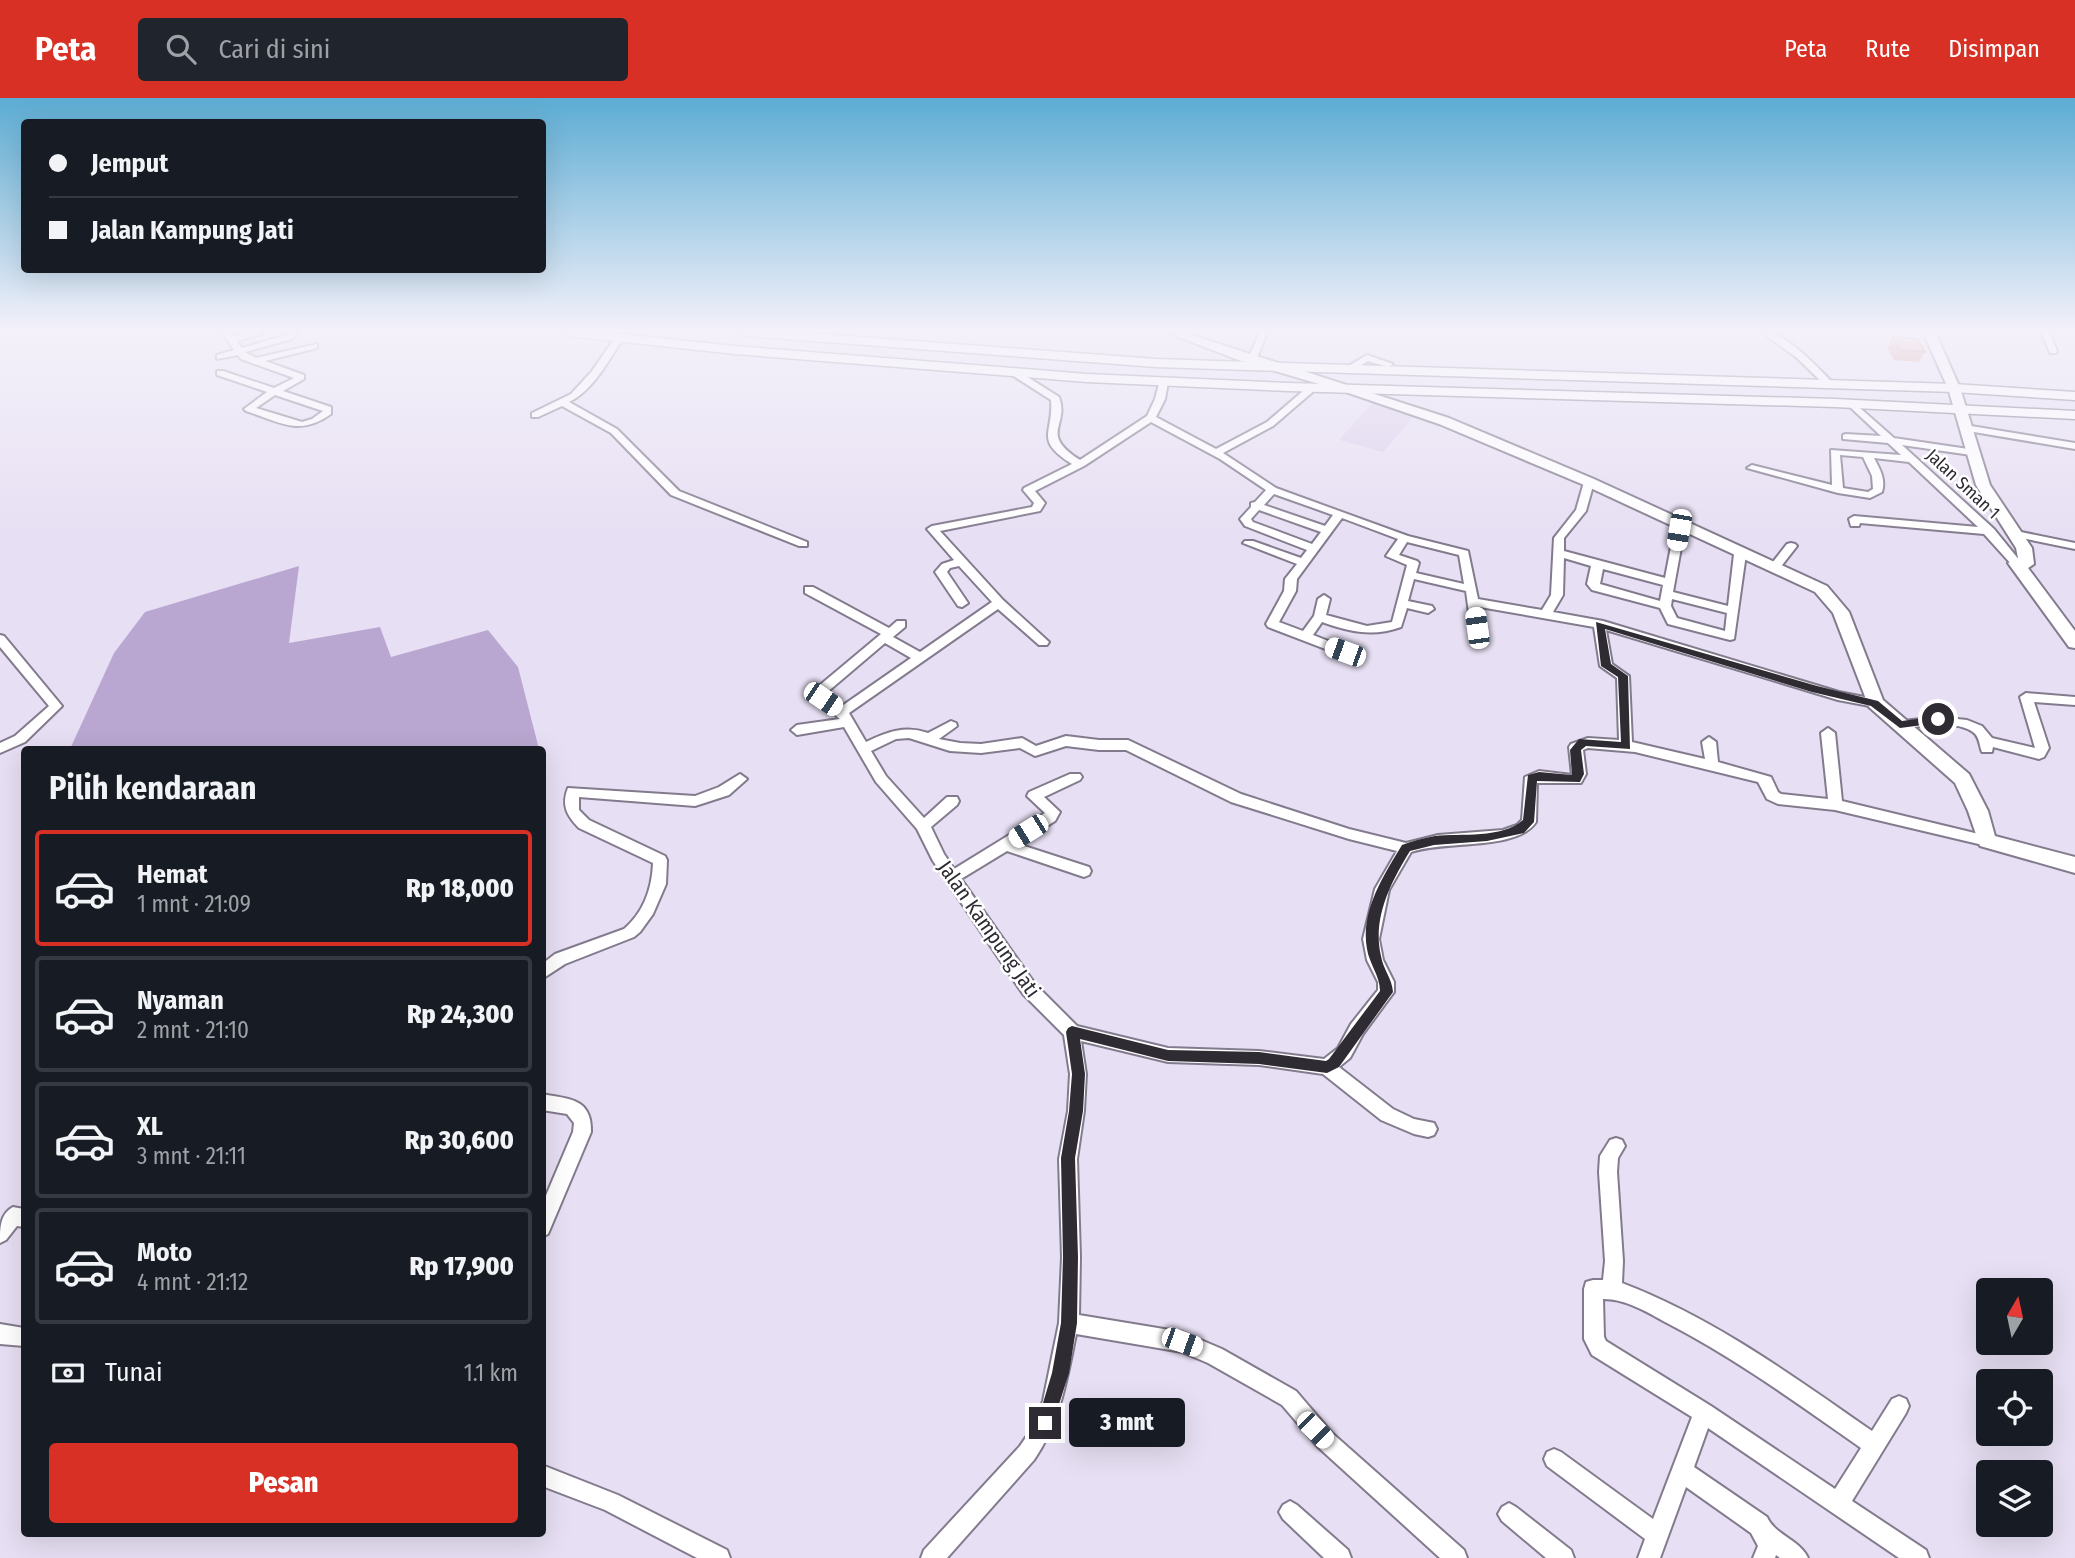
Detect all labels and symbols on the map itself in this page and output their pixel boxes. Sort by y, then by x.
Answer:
street label: Jalan Sman 1 [1921,444,2005,524]
car [1666,507,1693,553]
car [1464,606,1491,650]
car [1322,635,1369,669]
car [800,679,847,719]
route start [1922,703,1954,735]
car [1005,811,1052,851]
street label: Jalan Kampung Jati [932,856,1046,1002]
north arrow [1976,1278,2053,1354]
car [1159,1325,1206,1359]
callout: 3 mnt [1070,1398,1185,1448]
route end [1029,1407,1061,1439]
car [1293,1408,1338,1452]

